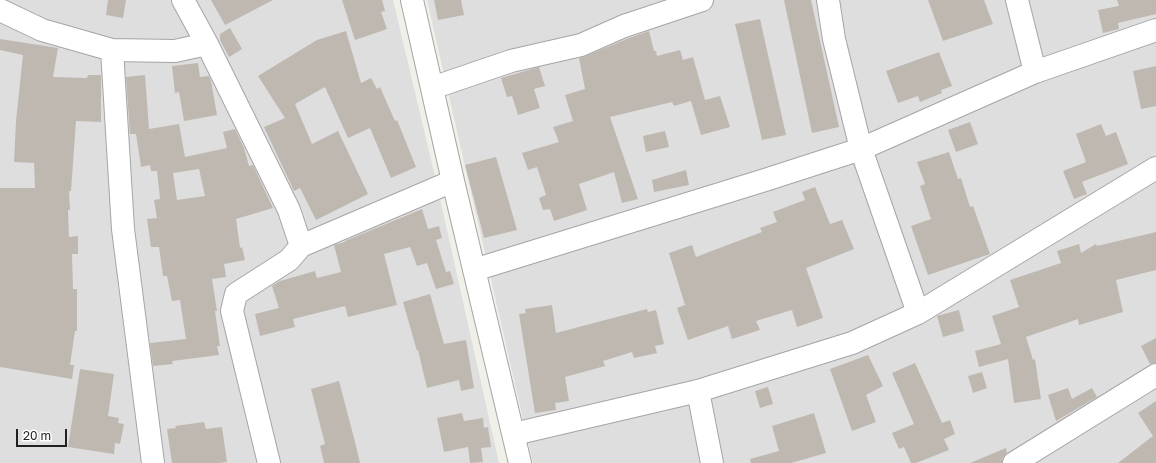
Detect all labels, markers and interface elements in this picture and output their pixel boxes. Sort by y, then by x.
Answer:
scale bar [18,421,69,447]
text: 20 m [23,428,51,443]

